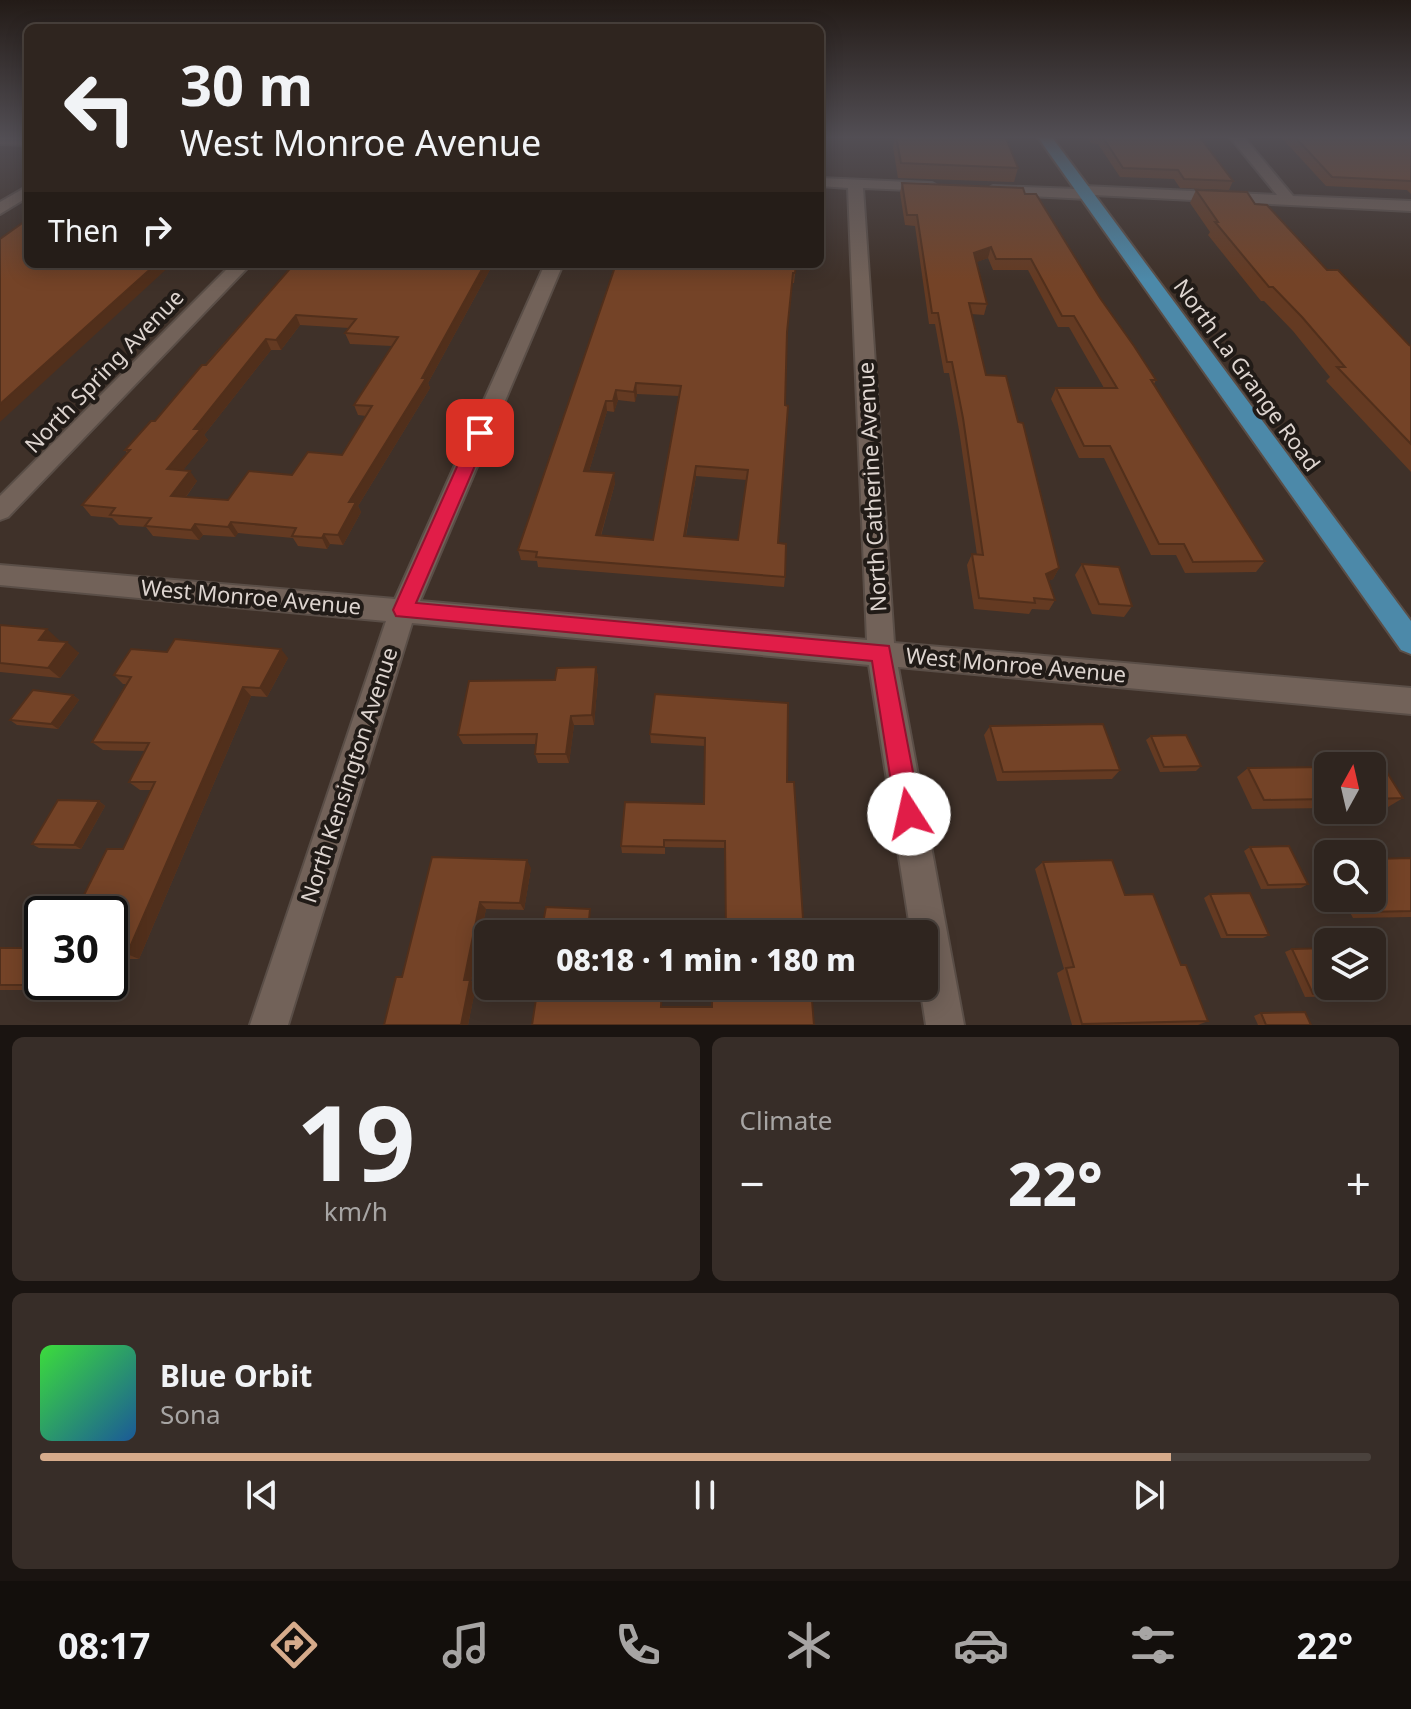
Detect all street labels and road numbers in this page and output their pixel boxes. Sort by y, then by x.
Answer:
street label: North La Grange Road [1168,272,1328,477]
street label: North Spring Avenue [17,282,189,459]
street label: North Catherine Avenue [849,361,893,613]
street label: West Monroe Avenue [140,571,362,621]
street label: West Monroe Avenue [905,639,1127,689]
street label: North Kensington Avenue [293,643,404,906]

